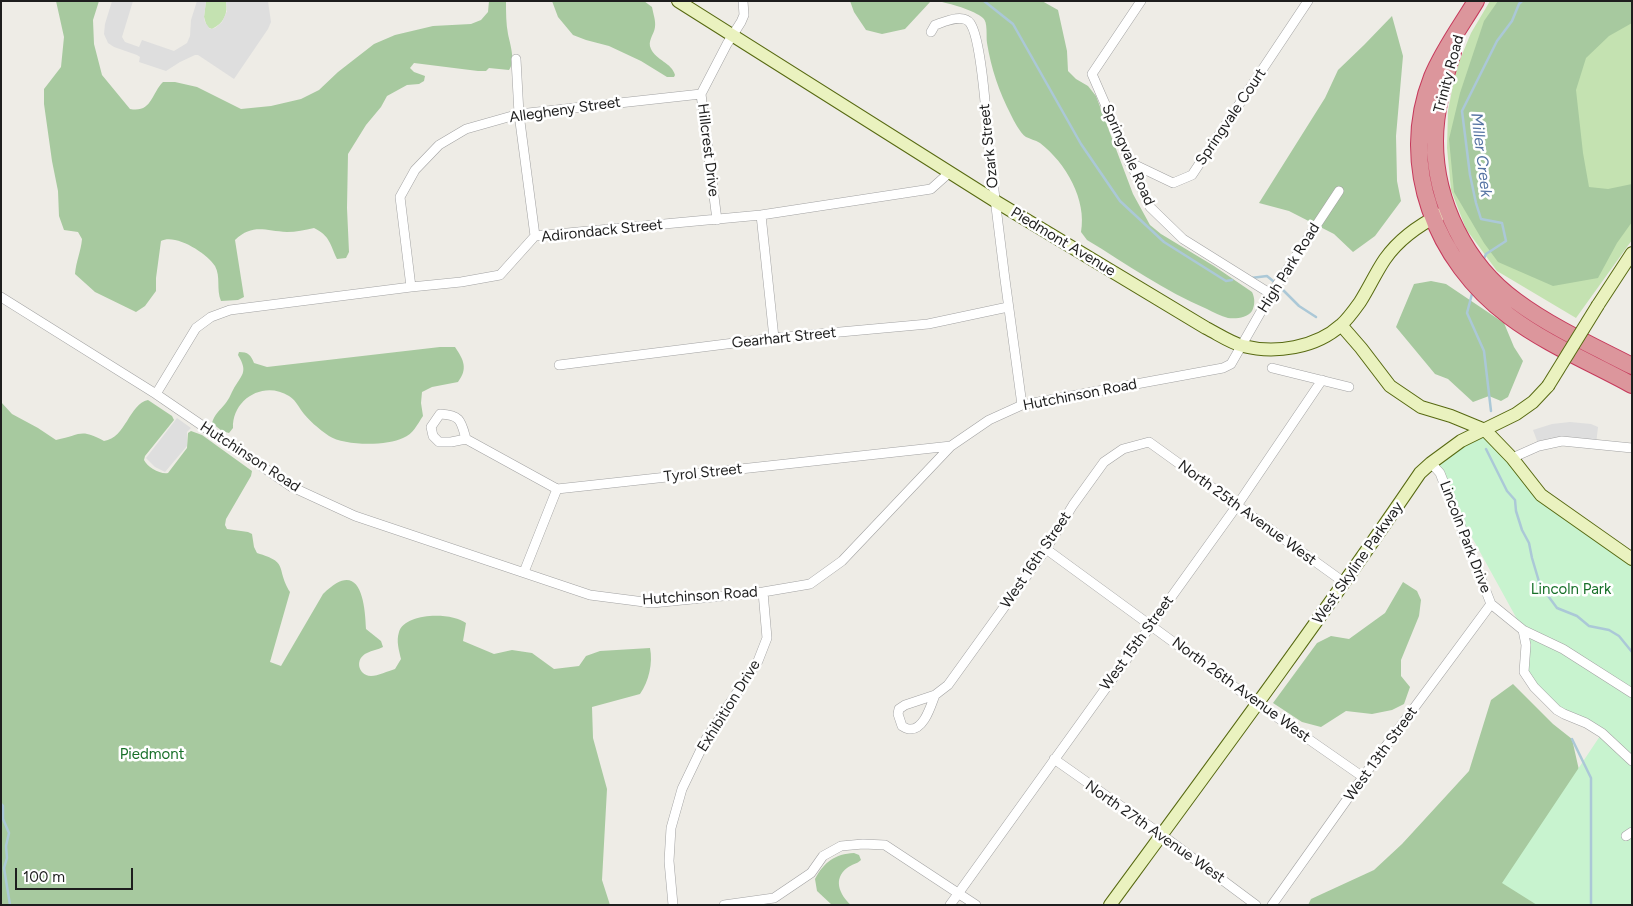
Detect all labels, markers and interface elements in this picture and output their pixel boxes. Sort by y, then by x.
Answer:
street label: Trinity Road [1430,33,1468,115]
street label: Springvale Court [1192,65,1270,169]
street label: Allegheny Street [508,93,622,127]
street label: Hillcrest Drive [693,102,723,198]
street label: Springvale Road [1098,102,1158,208]
street label: Ozark Street [976,103,1002,189]
water label: Miller Creek [1466,112,1496,198]
street label: Piedmont Avenue [1007,204,1119,280]
street label: Adirondack Street [540,216,664,246]
street label: High Park Road [1254,220,1324,316]
street label: Gearhart Street [731,324,837,352]
street label: Hutchinson Road [1021,375,1139,415]
street label: Hutchinson Road [196,418,304,496]
street label: North 25th Avenue West [1174,457,1320,569]
street label: Tyrol Street [663,460,743,486]
street label: Lincoln Park Drive [1435,478,1495,596]
street label: West Skyline Parkway [1309,498,1407,628]
street label: West 16th Street [997,508,1075,612]
park label: Lincoln Park [1531,581,1611,599]
street label: Hutchinson Road [642,583,758,609]
street label: West 15th Street [1097,592,1177,694]
street label: North 26th Avenue West [1168,634,1314,746]
street label: Exhibition Drive [694,657,764,755]
street label: West 13th Street [1341,703,1421,805]
park label: Piedmont [120,746,184,764]
street label: North 27th Avenue West [1082,777,1228,887]
scale bar [18,858,135,890]
text: 100 m [23,868,65,886]

